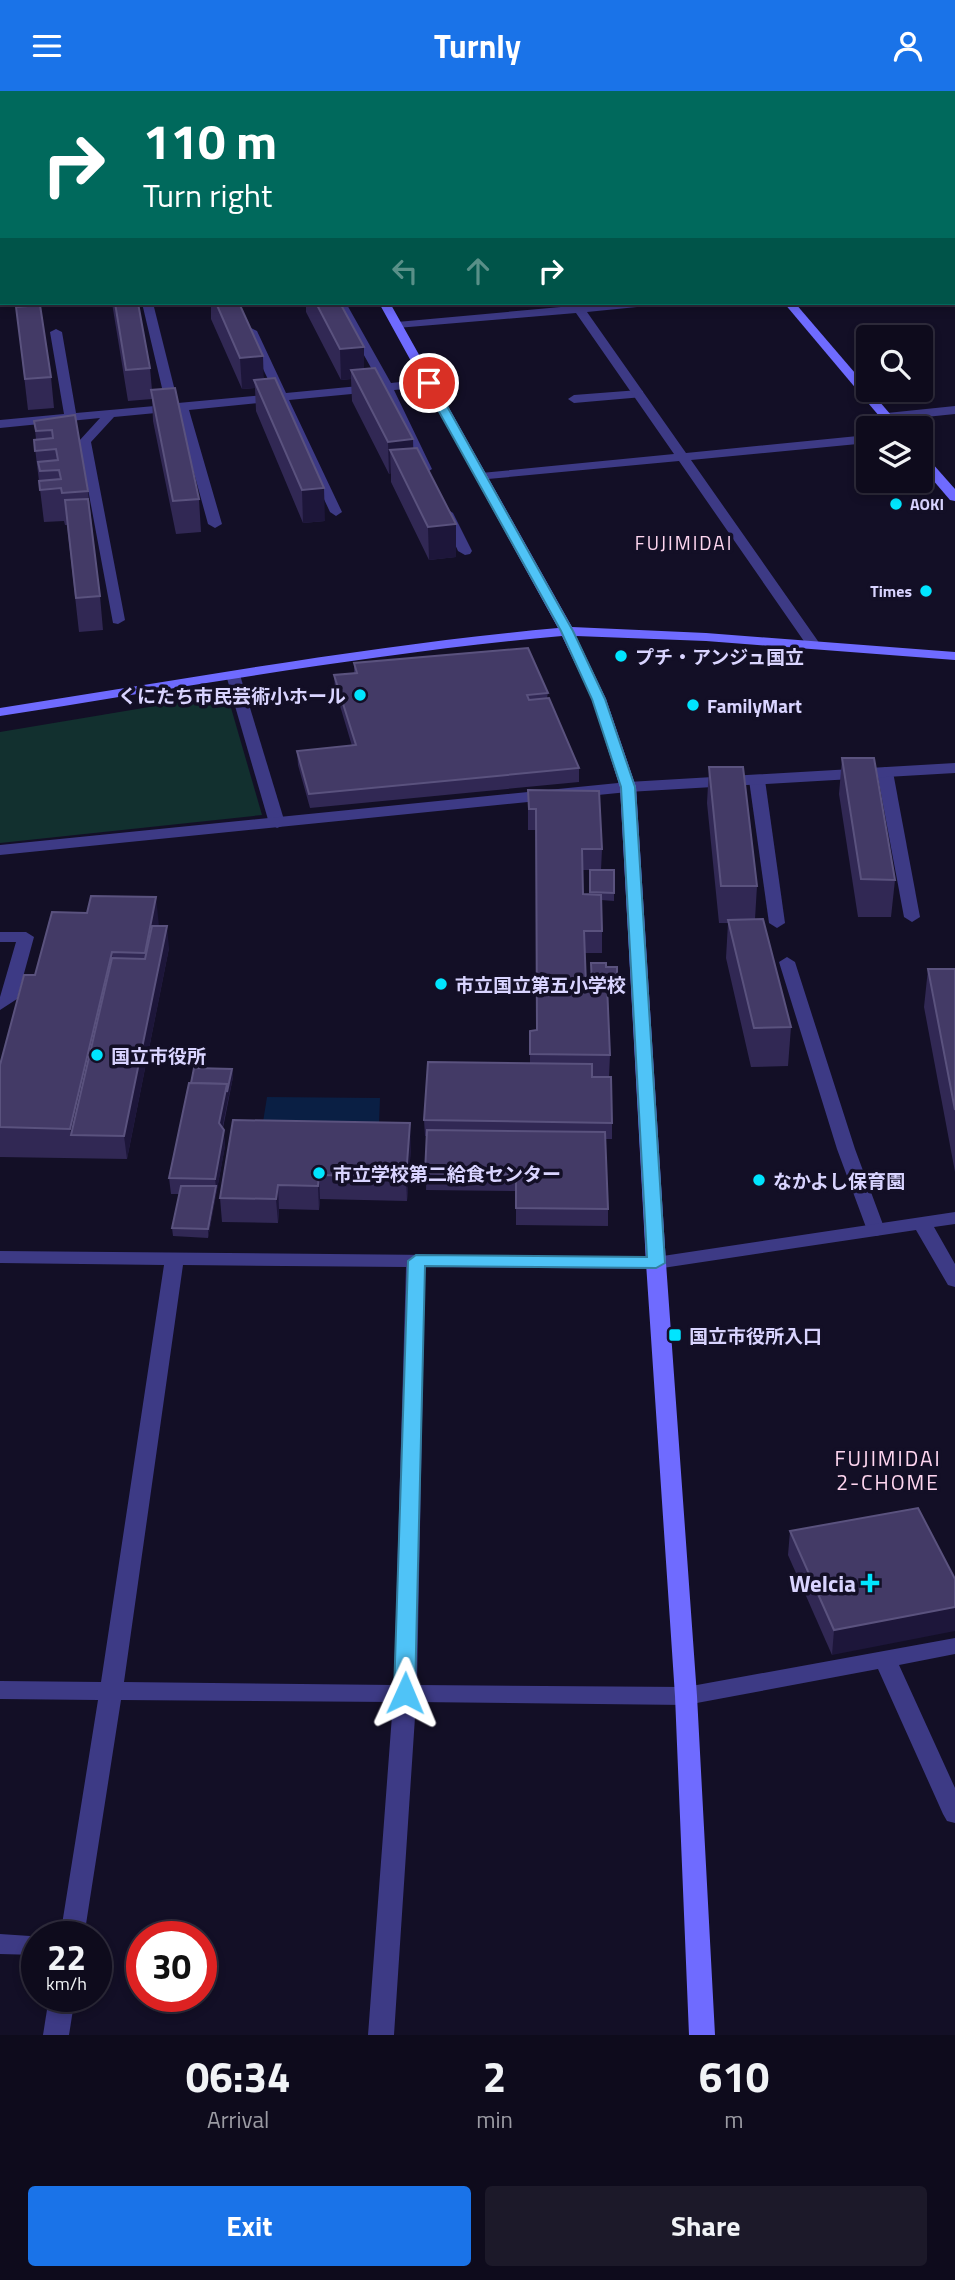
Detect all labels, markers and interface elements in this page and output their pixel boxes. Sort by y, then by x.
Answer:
text: Turnly [434,22,521,70]
icon: menu [28,27,66,65]
icon: person [889,27,927,65]
text: 110 m [143,103,277,178]
icon: right [28,119,119,210]
text: Turn right [143,171,272,219]
icon: left [386,252,424,290]
icon: ahead [459,252,497,290]
icon: right [532,252,570,290]
map controls [856,325,933,493]
button: search [856,325,933,402]
pin [399,353,459,413]
icon: arrive [410,364,448,402]
button: layers [856,416,933,493]
place label: AOKI [910,492,944,516]
marker: AOKI [888,496,904,512]
district label: FUJIMIDAI [635,528,733,557]
place label: Times [870,579,912,603]
marker: Times [918,583,934,599]
place label: プチ・アンジュ国立 [635,642,804,671]
marker: プチ・アンジュ国立 [613,648,629,664]
place label: くにたち市民芸術小ホール [118,681,346,710]
marker: くにたち市民芸術小ホール [352,687,368,703]
place label: FamilyMart [707,691,802,720]
marker: FamilyMart [685,697,701,713]
place label: 市立国立第五小学校 [455,970,626,999]
marker: 市立国立第五小学校 [433,976,449,992]
place label: 国立市役所 [111,1041,206,1070]
marker: 国立市役所 [89,1047,105,1063]
place label: 市立学校第二給食センター [333,1159,561,1188]
marker: 市立学校第二給食センター [311,1165,327,1181]
place label: なかよし保育園 [773,1166,905,1195]
marker: なかよし保育園 [751,1172,767,1188]
place label: 国立市役所入口 [689,1321,822,1350]
marker: 国立市役所入口 [667,1327,683,1343]
district label: FUJIMIDAI 2-CHOME [834,1442,942,1498]
place label: Welcia [789,1566,856,1601]
marker: Welcia [862,1575,878,1591]
position arrow [368,1656,442,1730]
speed limit sign: 30 [126,1921,217,2012]
text: 22 [47,1930,86,1984]
text: km/h [46,1970,87,1997]
text: 06:34 [186,2044,291,2108]
text: 2 [483,2044,506,2108]
text: 610 [699,2044,769,2108]
text: Arrival [207,2102,269,2137]
text: min [476,2102,513,2137]
text: m [724,2102,744,2137]
button: Exit [28,2186,471,2266]
button: Share [485,2186,927,2266]

